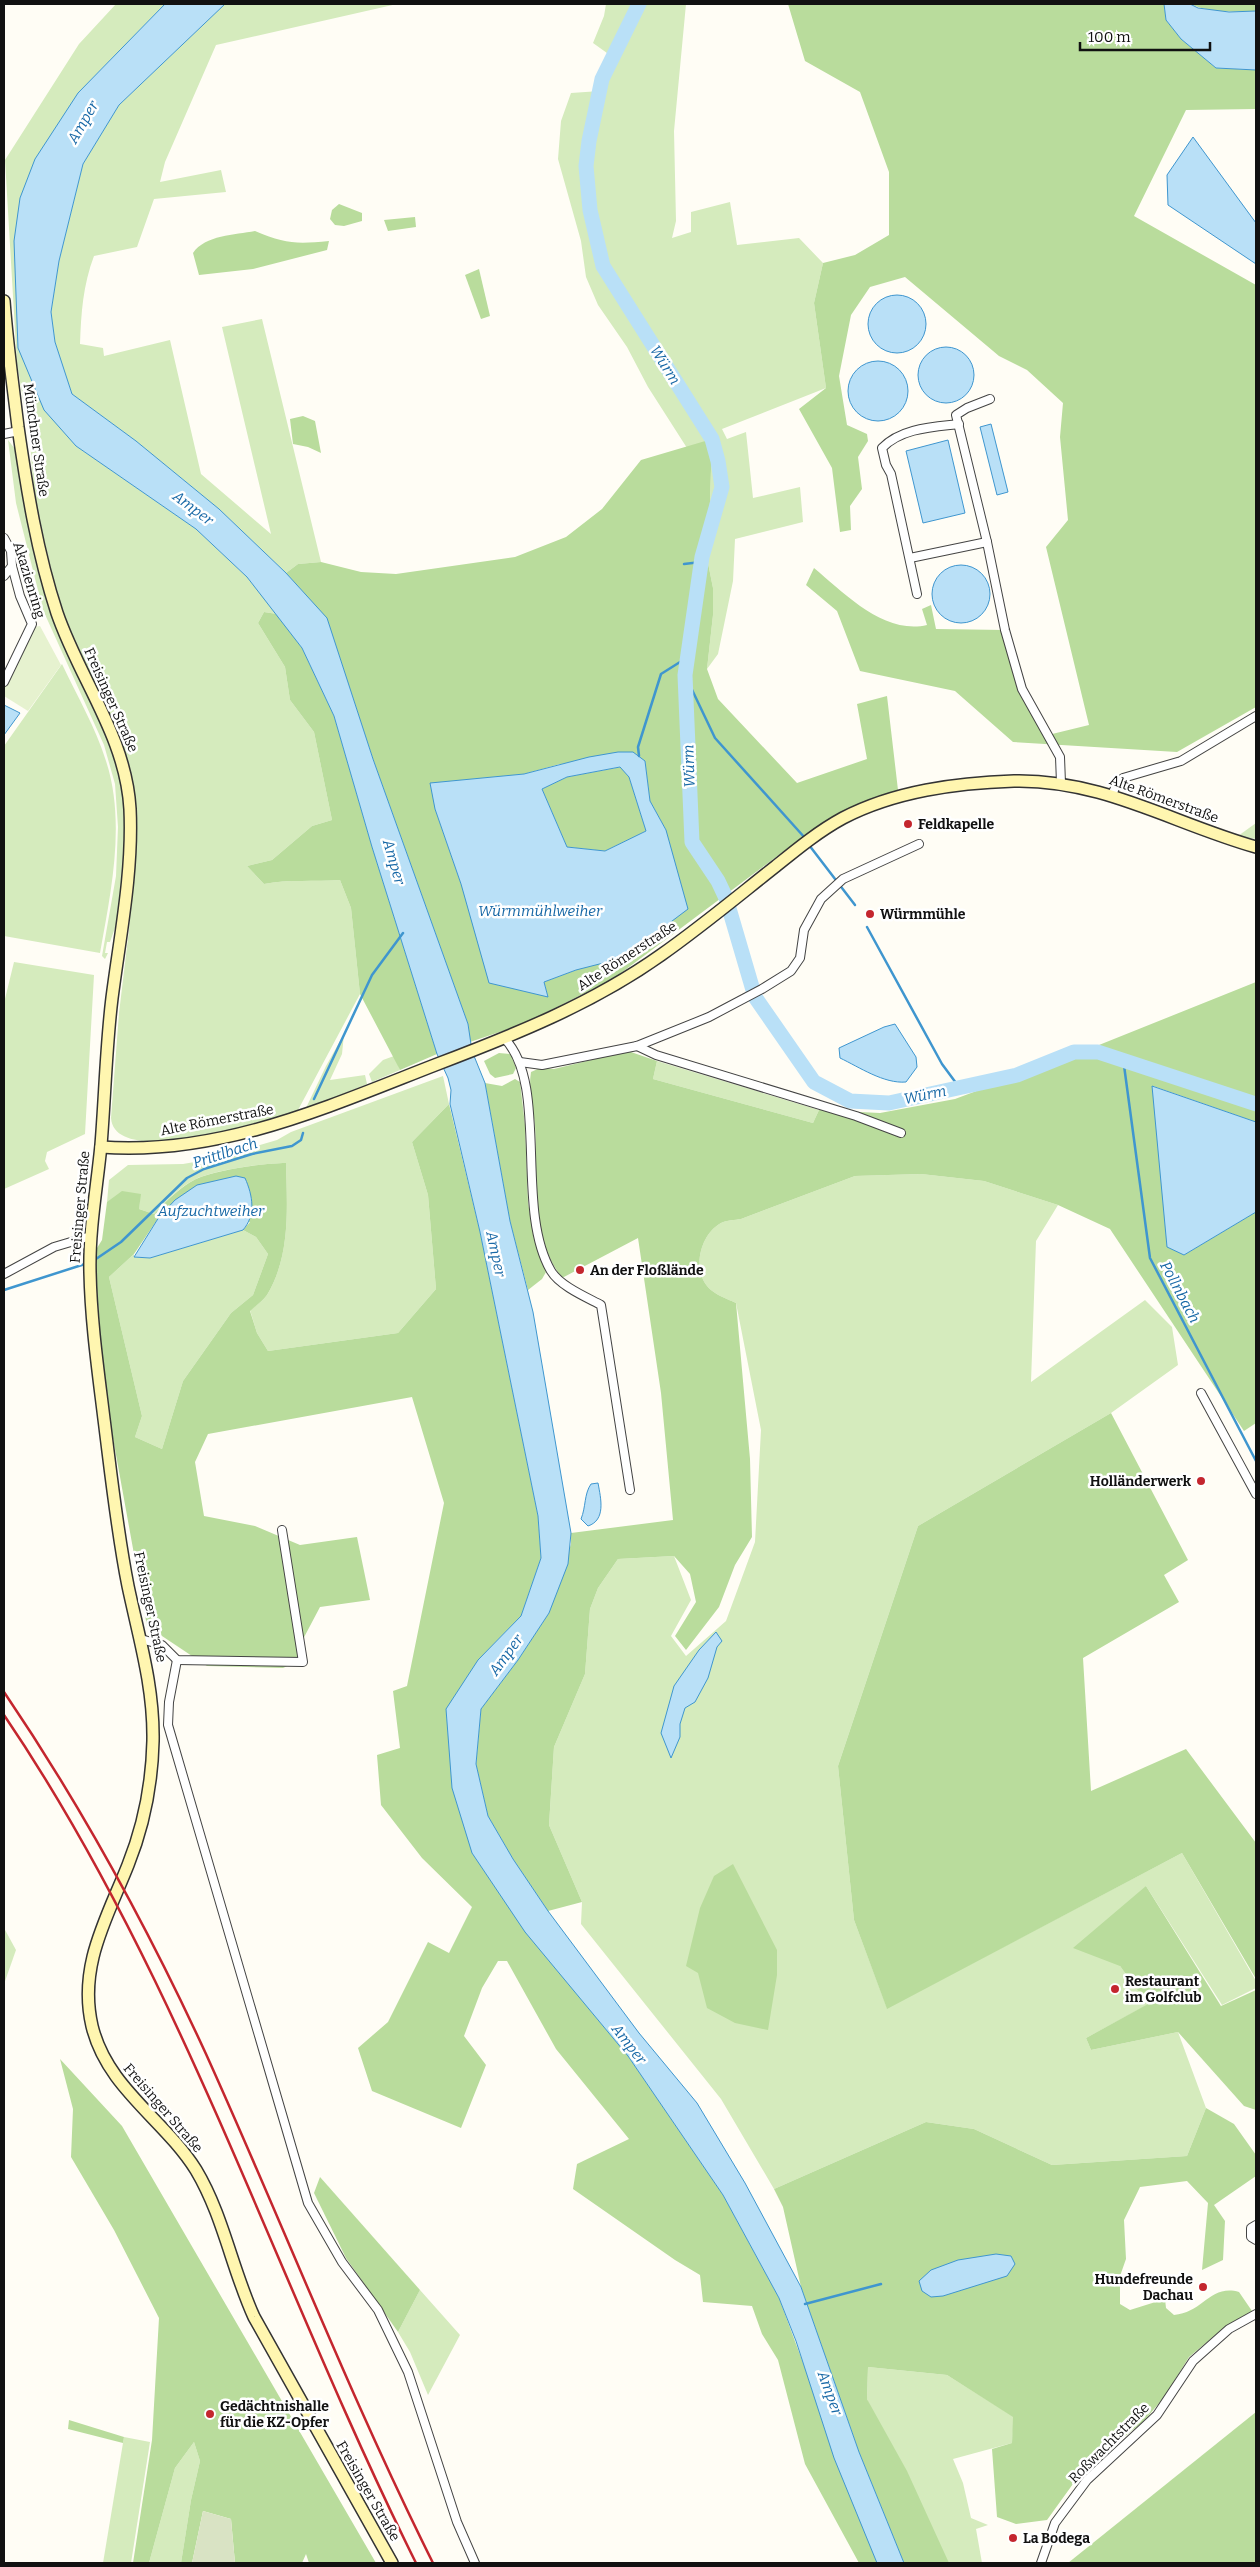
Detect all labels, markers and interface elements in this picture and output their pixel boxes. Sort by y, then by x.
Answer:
scale bar [1080,20,1210,52]
text: 100 m [1088,28,1131,46]
water label: Amper [63,97,103,147]
water label: Würm [646,342,684,388]
street label: Münchner Straße [20,382,52,498]
water label: Amper [168,486,217,530]
street label: Akazienring [9,540,49,621]
street label: Freisinger Straße [80,645,142,755]
water label: Würm [679,744,699,788]
street label: Alte Römerstraße [1107,771,1221,827]
place label: Feldkapelle [918,816,995,833]
marker: Feldkapelle [902,818,914,830]
water label: Amper [379,836,409,887]
water label: Würmmühlweiher [478,902,603,920]
place label: Würmmühle [880,906,966,923]
marker: Würmmühle [864,908,876,920]
street label: Alte Römerstraße [574,918,680,994]
water label: Würm [902,1082,948,1108]
street label: Alte Römerstraße [159,1101,275,1139]
water label: Prittlbach [190,1134,260,1172]
street label: Freisinger Straße [67,1150,93,1264]
water label: Aufzuchtweiher [157,1202,265,1220]
water label: Amper [482,1229,510,1279]
water label: Pollnbach [1156,1258,1204,1326]
place label: An der Floßlände [590,1262,704,1279]
marker: An der Floßlände [574,1264,586,1276]
place label: Holländerwerk [1090,1473,1192,1490]
marker: Holländerwerk [1195,1475,1207,1487]
street label: Freisinger Straße [130,1550,170,1664]
water label: Amper [485,1630,527,1680]
place label: Restaurant im Golfclub [1125,1973,1201,2006]
marker: Restaurant im Golfclub [1109,1983,1121,1995]
water label: Amper [607,2020,651,2068]
street label: Freisinger Straße [120,2060,206,2156]
place label: Hundefreunde Dachau [1095,2271,1193,2304]
marker: Hundefreunde Dachau [1197,2281,1209,2293]
water label: Amper [813,2367,847,2418]
place label: Gedächtnishalle für die KZ-Opfer [220,2398,329,2431]
street label: Roßwachtstraße [1065,2399,1153,2487]
marker: Gedächtnishalle für die KZ-Opfer [204,2408,216,2420]
street label: Freisinger Straße [332,2438,404,2544]
place label: La Bodega [1023,2530,1090,2547]
marker: La Bodega [1007,2532,1019,2544]

